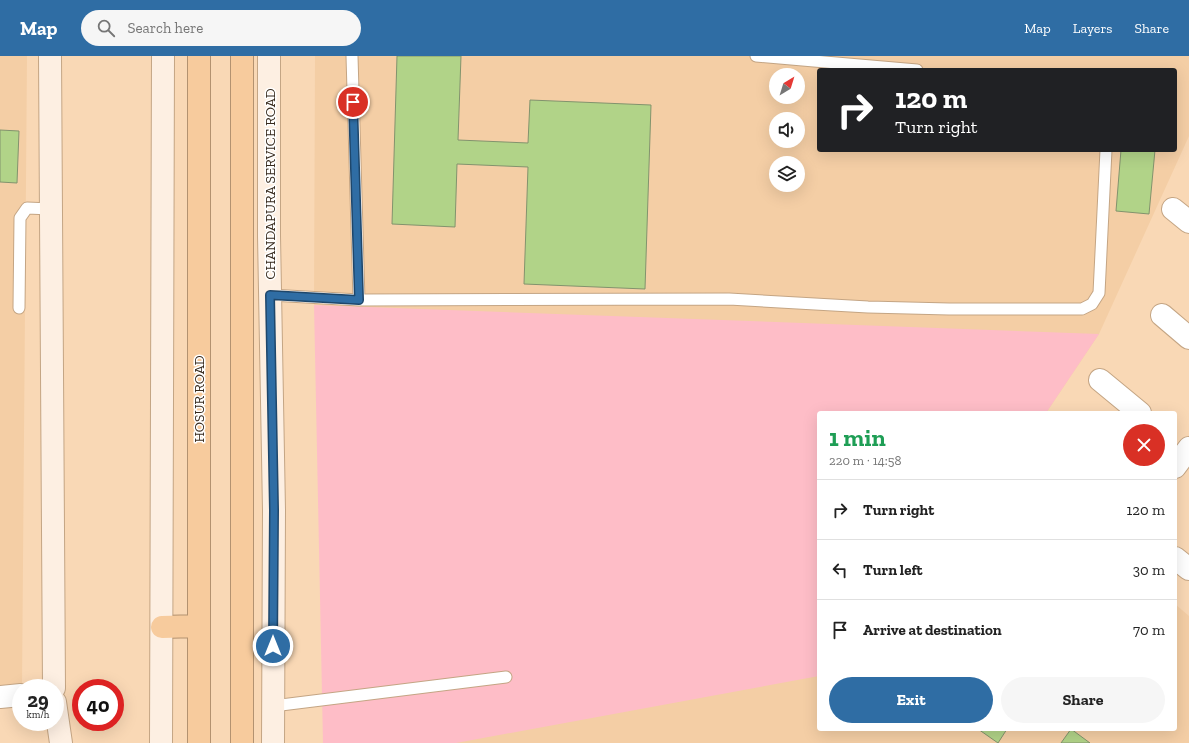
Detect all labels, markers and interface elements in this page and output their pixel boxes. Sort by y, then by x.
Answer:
search box [81,10,361,46]
text: Map [20,17,57,40]
icon: search [95,17,117,39]
text: Search here [127,19,203,37]
text: Map [1024,20,1051,37]
text: Layers [1073,20,1112,37]
text: Share [1134,20,1169,37]
north arrow [769,68,805,104]
map controls [769,68,805,192]
text: 120 m [895,82,967,115]
icon: right [829,84,881,136]
pin [336,85,370,119]
street label: CHANDAPURA SERVICE ROAD [262,88,279,280]
icon: arrive [342,91,364,113]
button: sound [769,112,805,148]
text: Turn right [895,116,977,138]
button: layers [769,156,805,192]
street label: HOSUR ROAD [191,355,208,443]
text: 1 min [829,423,886,452]
button: close [1123,424,1165,466]
text: 220 m · 14:58 [829,453,901,468]
icon: right [829,499,851,521]
text: Turn right [863,501,934,519]
text: 120 m [1127,501,1165,519]
icon: left [829,559,851,581]
text: Turn left [863,561,923,579]
text: 30 m [1133,561,1165,579]
icon: arrive [829,619,851,641]
text: Arrive at destination [863,621,1002,639]
text: 70 m [1133,621,1165,639]
position arrow [252,625,294,667]
button: Exit [829,677,993,723]
button: Share [1001,677,1165,723]
speed limit sign: 40 [72,679,124,731]
text: 29 [27,688,49,712]
text: km/h [27,709,49,721]

